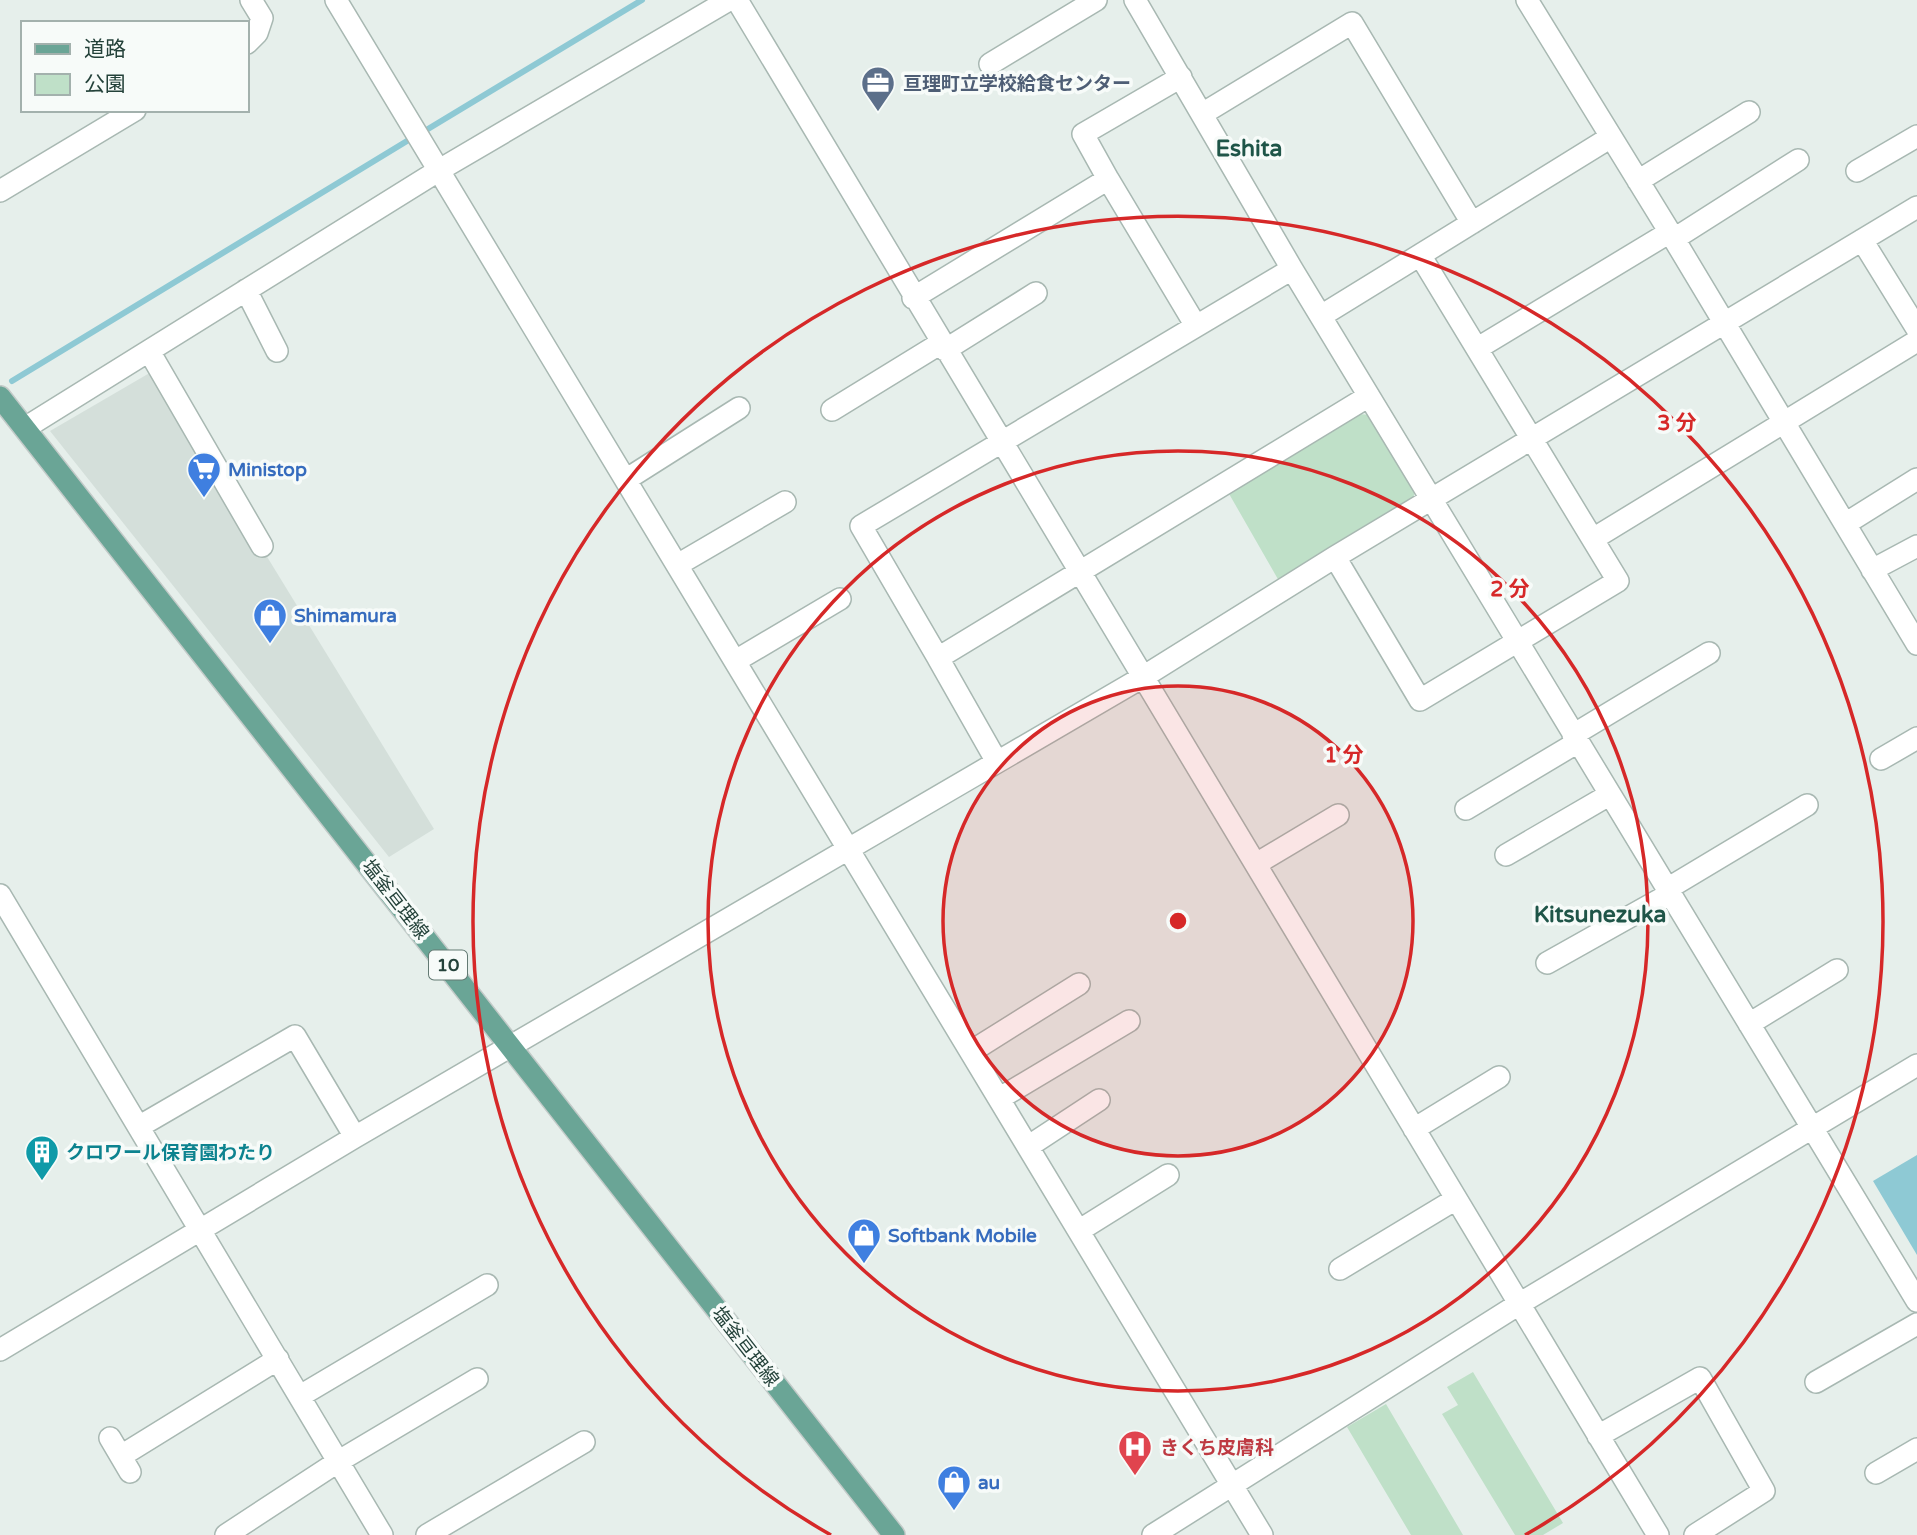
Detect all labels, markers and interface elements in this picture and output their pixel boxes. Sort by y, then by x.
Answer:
legend [21,21,248,112]
text: 道路 [84,37,126,62]
office icon: 亘理町立学校給食センター [859,64,897,113]
text: 公園 [84,72,126,97]
place label: 亘理町立学校給食センター [903,73,1131,95]
district label: Eshita [1215,135,1283,163]
text: 3 分 [1657,411,1697,436]
supermarket icon: Ministop [185,450,223,499]
place label: Ministop [228,459,307,482]
text: 2 分 [1490,577,1530,602]
shop icon: Shimamura [251,596,289,645]
place label: Shimamura [294,605,397,627]
text: 1 分 [1324,743,1364,768]
street label: 塩釜亘理線 [357,855,433,944]
district label: Kitsunezuka [1534,901,1666,929]
centre of rings [1166,909,1190,933]
road number: 10 [429,950,467,980]
building icon: クロワール保育園わたり [23,1133,61,1182]
place label: クロワール保育園わたり [66,1142,275,1164]
shop icon: Softbank Mobile [845,1216,883,1265]
place label: Softbank Mobile [888,1225,1037,1247]
street label: 塩釜亘理線 [707,1302,783,1391]
hospital icon: きくち皮膚科 [1116,1428,1154,1477]
place label: きくち皮膚科 [1160,1437,1274,1459]
shop icon: au [935,1463,973,1512]
place label: au [978,1472,1000,1494]

